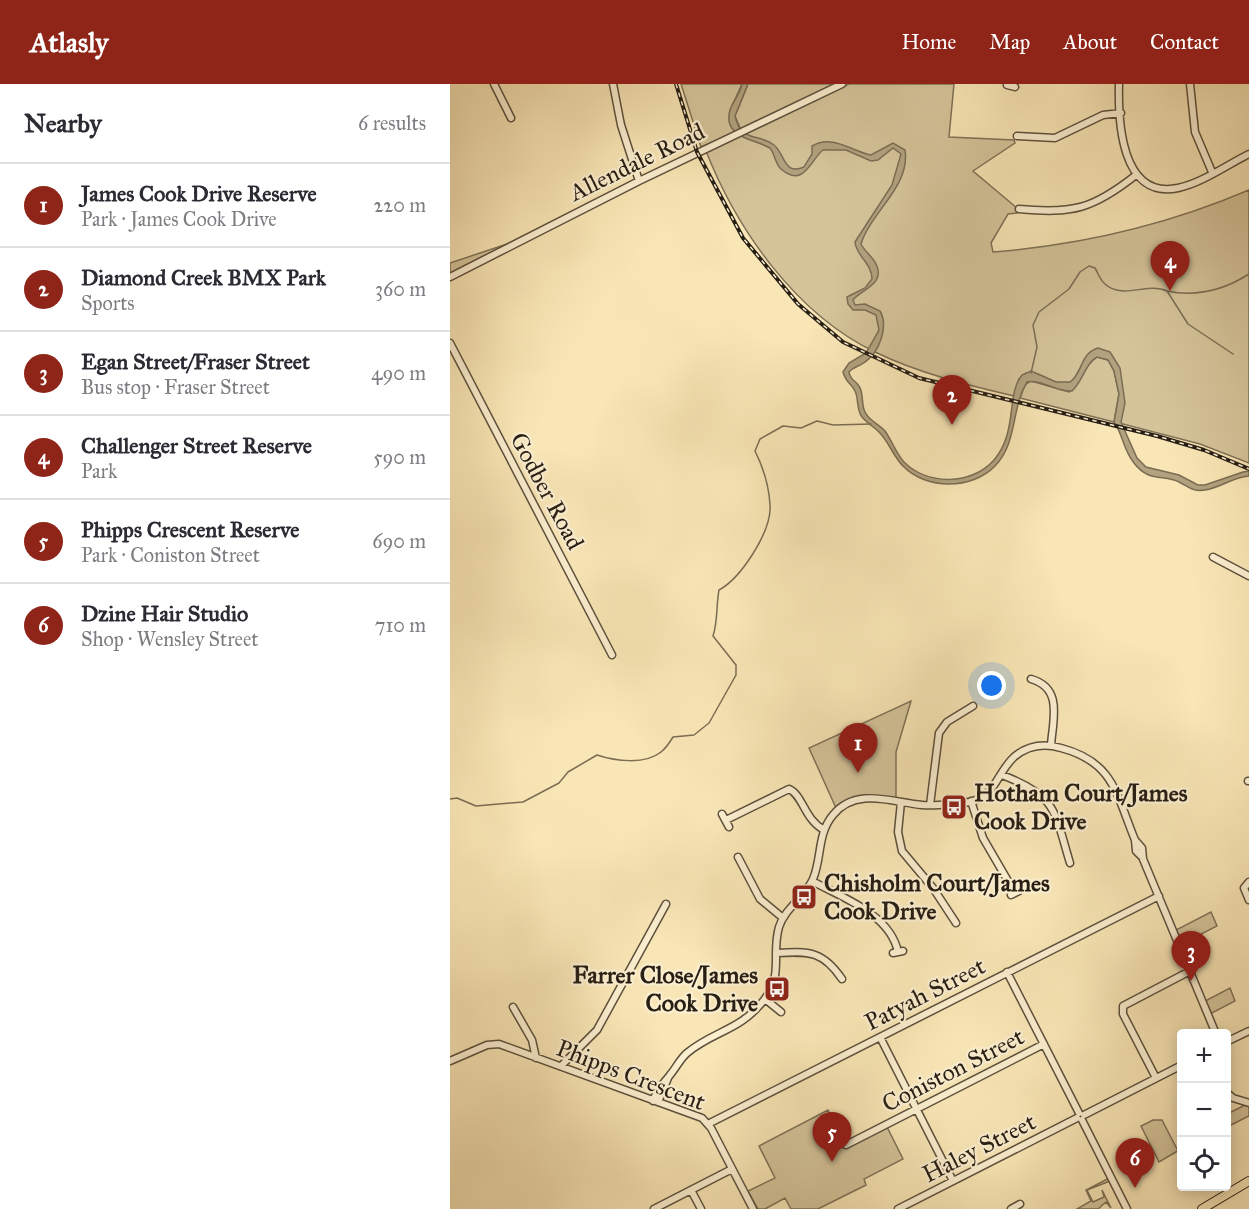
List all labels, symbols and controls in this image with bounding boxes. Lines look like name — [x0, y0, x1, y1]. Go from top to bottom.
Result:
text: Atlasly — [30, 25, 108, 60]
text: Home — [901, 29, 956, 55]
text: Map — [989, 29, 1030, 55]
text: About — [1063, 29, 1117, 55]
text: Contact — [1150, 29, 1219, 55]
text: Nearby — [24, 107, 102, 139]
text: 6 results — [358, 111, 426, 135]
street label: Allendale Road — [563, 116, 710, 208]
text: James Cook Drive Reserve — [81, 180, 317, 207]
text: 1 — [40, 193, 47, 217]
text: 220 m — [374, 193, 426, 217]
text: Park · James Cook Drive — [81, 207, 277, 231]
pin: 4 — [1150, 242, 1190, 291]
text: Diamond Creek BMX Park — [81, 264, 326, 291]
text: 2 — [39, 277, 48, 301]
text: 360 m — [375, 277, 426, 301]
text: Sports — [81, 291, 135, 315]
text: Egan Street/Fraser Street — [81, 348, 310, 375]
text: 3 — [40, 361, 48, 385]
text: 490 m — [371, 361, 426, 385]
text: Bus stop · Fraser Street — [81, 375, 270, 399]
pin: 2 — [932, 376, 972, 425]
street label: Godber Road — [504, 427, 590, 555]
text: Challenger Street Reserve — [81, 432, 312, 459]
text: 4 — [38, 445, 49, 469]
text: 590 m — [373, 445, 426, 469]
text: Park — [81, 459, 117, 483]
text: Phipps Crescent Reserve — [81, 516, 299, 543]
text: 5 — [39, 529, 48, 553]
text: 690 m — [372, 529, 426, 553]
text: Park · Coniston Street — [81, 543, 260, 567]
text: Dzine Hair Studio — [81, 600, 248, 627]
text: 6 — [38, 613, 49, 637]
text: 710 m — [375, 613, 426, 637]
text: Shop · Wensley Street — [81, 627, 258, 651]
your location — [977, 671, 1006, 700]
pin: 1 — [838, 724, 878, 773]
place label: Hotham Court/James Cook Drive — [974, 778, 1188, 836]
bus stop icon: Hotham Court/James Cook Drive — [939, 792, 969, 822]
place label: Chisholm Court/James Cook Drive — [824, 868, 1050, 926]
bus stop icon: Chisholm Court/James Cook Drive — [789, 882, 819, 912]
pin: 3 — [1172, 932, 1210, 981]
street label: Patyah Street — [860, 951, 991, 1037]
place label: Farrer Close/James Cook Drive — [572, 960, 758, 1018]
bus stop icon: Farrer Close/James Cook Drive — [762, 974, 792, 1004]
street label: Coniston Street — [877, 1021, 1030, 1119]
map controls — [1177, 1029, 1231, 1191]
button: + — [1177, 1029, 1231, 1083]
street label: Phipps Crescent — [552, 1033, 710, 1117]
button: − — [1177, 1083, 1231, 1137]
street label: Haley Street — [917, 1106, 1041, 1189]
pin: 5 — [812, 1112, 851, 1162]
button: locate — [1177, 1137, 1231, 1191]
pin: 6 — [1116, 1138, 1154, 1188]

